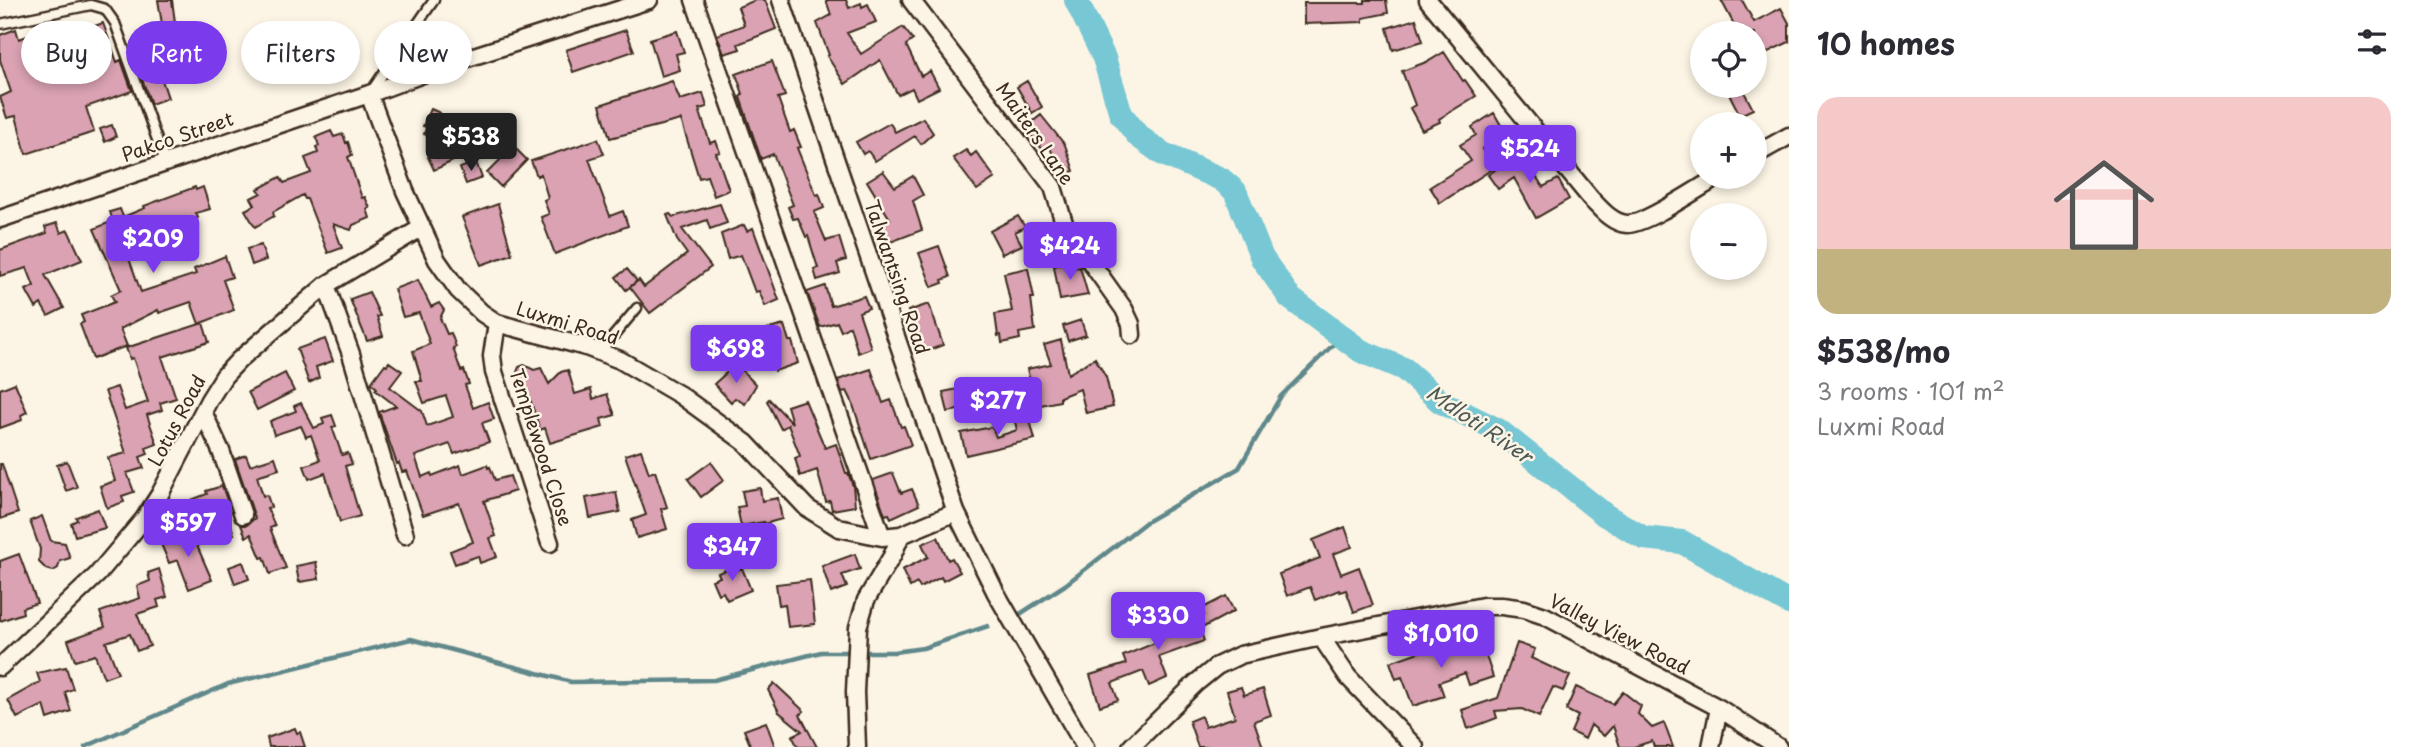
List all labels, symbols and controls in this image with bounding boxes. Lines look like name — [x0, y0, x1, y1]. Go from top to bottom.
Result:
text: 10 homes — [1817, 20, 1955, 65]
chip: Buy — [21, 21, 112, 84]
chip: Rent — [126, 21, 227, 84]
chip: Filters — [241, 21, 360, 84]
chip: New — [374, 21, 472, 84]
map controls — [1690, 21, 1767, 280]
button: locate — [1690, 21, 1767, 98]
icon: filters — [2353, 23, 2391, 61]
street label: Maiters Lane — [990, 76, 1082, 190]
street label: Pakco Street — [117, 104, 237, 168]
button: + — [1690, 112, 1767, 189]
pin: $538 — [430, 114, 512, 173]
text: $538 — [442, 118, 500, 153]
pin: $524 — [1489, 125, 1571, 185]
text: $524 — [1500, 130, 1560, 165]
icon: home — [2041, 142, 2167, 268]
street label: Talwantsing Road — [858, 196, 938, 358]
button: − — [1690, 203, 1767, 280]
pin: $209 — [112, 216, 194, 275]
text: $209 — [122, 220, 184, 255]
pin: $424 — [1029, 222, 1111, 282]
text: $424 — [1040, 227, 1100, 262]
street label: Luxmi Road — [513, 293, 623, 351]
pin: $698 — [695, 326, 777, 385]
text: $538/mo — [1817, 328, 1950, 373]
text: $698 — [707, 330, 765, 365]
street label: Templewood Close — [503, 365, 581, 529]
street label: Lotus Road — [140, 369, 212, 471]
text: 3 rooms · 101 m² — [1817, 373, 2005, 408]
water label: Mdloti River — [1421, 376, 1541, 472]
pin: $277 — [957, 378, 1039, 437]
text: $277 — [970, 382, 1026, 417]
text: Luxmi Road — [1817, 408, 1946, 443]
pin: $597 — [147, 500, 229, 559]
text: $597 — [160, 504, 216, 539]
pin: $347 — [691, 524, 773, 583]
text: $347 — [703, 528, 761, 563]
street label: Valley View Road — [1545, 586, 1695, 680]
pin: $330 — [1117, 592, 1199, 652]
text: $330 — [1127, 597, 1189, 632]
pin: $1,010 — [1384, 610, 1498, 670]
text: $1,010 — [1403, 615, 1479, 650]

